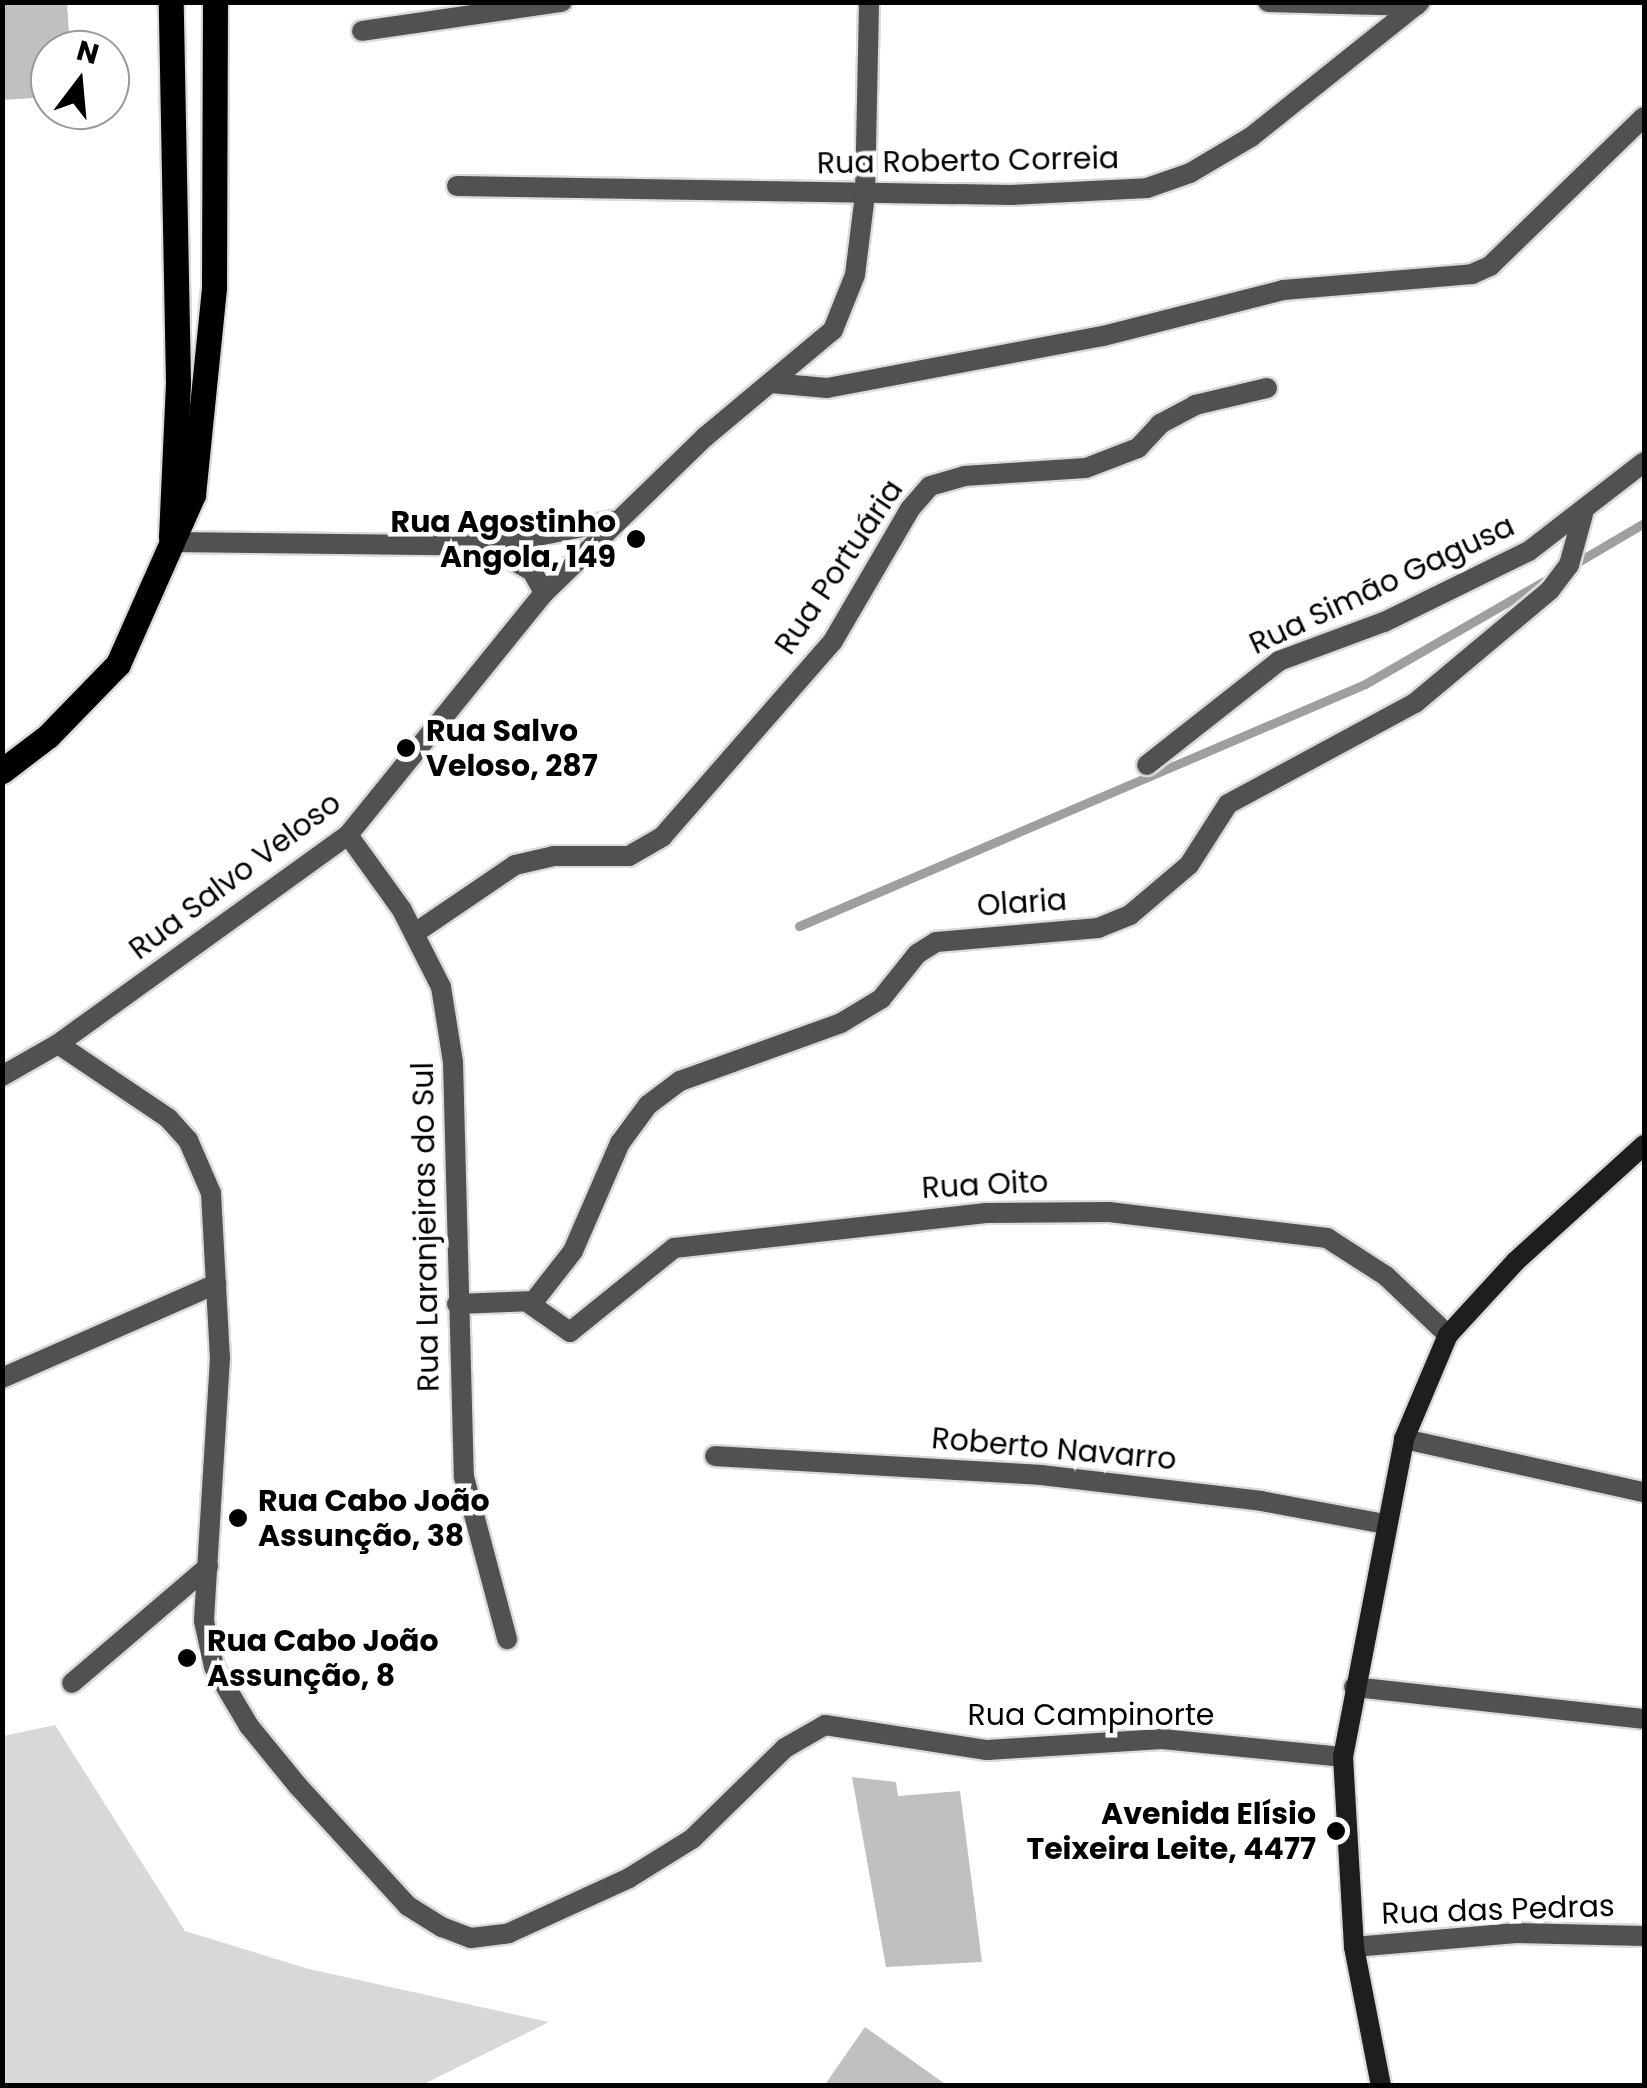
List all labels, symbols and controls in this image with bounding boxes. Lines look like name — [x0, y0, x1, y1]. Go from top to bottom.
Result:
north arrow — [30, 30, 130, 130]
text: N — [72, 31, 103, 74]
street label: Rua Roberto Correia — [817, 140, 1119, 182]
street label: Rua Portuária — [767, 473, 911, 661]
place label: Rua Agostinho Angola, 149 — [391, 504, 616, 574]
street label: Rua Simão Gagusa — [1244, 508, 1520, 662]
marker: Rua Agostinho Angola, 149 — [625, 528, 647, 550]
place label: Rua Salvo Veloso, 287 — [426, 713, 598, 784]
marker: Rua Salvo Veloso, 287 — [395, 737, 417, 759]
street label: Rua Salvo Veloso — [122, 785, 348, 967]
street label: Olaria — [976, 882, 1068, 924]
street label: Rua Laranjeiras do Sul — [405, 1062, 447, 1392]
street label: Rua Oito — [921, 1164, 1049, 1206]
street label: Roberto Navarro — [930, 1420, 1178, 1478]
place label: Rua Cabo João Assunção, 38 — [258, 1483, 490, 1554]
marker: Rua Cabo João Assunção, 38 — [227, 1507, 249, 1529]
place label: Rua Cabo João Assunção, 8 — [207, 1623, 439, 1694]
marker: Rua Cabo João Assunção, 8 — [176, 1647, 198, 1669]
street label: Rua Campinorte — [968, 1697, 1214, 1733]
place label: Avenida Elísio Teixeira Leite, 4477 — [1026, 1796, 1316, 1866]
marker: Avenida Elísio Teixeira Leite, 4477 — [1325, 1820, 1347, 1842]
street label: Rua das Pedras — [1381, 1888, 1615, 1932]

